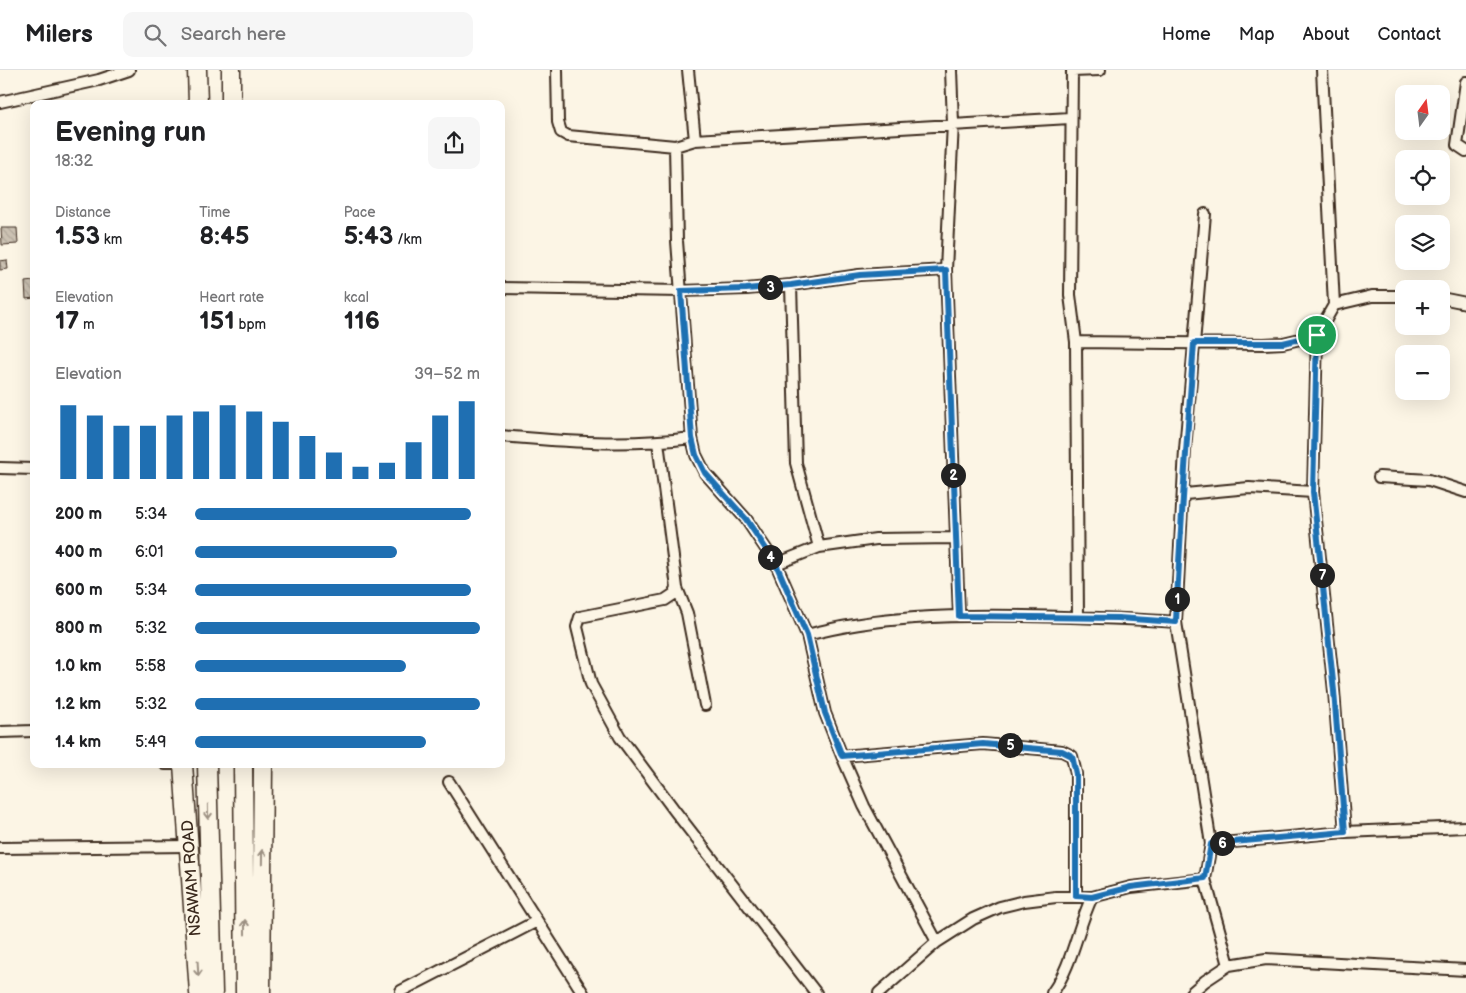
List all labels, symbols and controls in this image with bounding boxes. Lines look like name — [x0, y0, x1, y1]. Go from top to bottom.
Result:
search box — [123, 12, 473, 57]
text: Milers — [25, 20, 93, 49]
icon: search — [141, 21, 169, 49]
text: Search here — [181, 23, 286, 46]
text: Home — [1162, 24, 1211, 45]
text: Map — [1239, 24, 1275, 45]
text: About — [1303, 24, 1350, 45]
text: Contact — [1378, 24, 1441, 45]
north arrow — [1395, 85, 1450, 140]
map controls — [1395, 85, 1450, 400]
text: Evening run — [55, 116, 206, 149]
button: share — [428, 117, 480, 169]
button: locate — [1395, 150, 1450, 205]
text: 18:32 — [55, 152, 93, 171]
text: Distance — [55, 204, 111, 221]
text: Time — [199, 204, 230, 221]
text: Pace — [344, 204, 376, 221]
button: layers — [1395, 215, 1450, 270]
text: 1.53 — [55, 221, 100, 252]
text: 8:45 — [199, 221, 250, 252]
text: 5:43 — [344, 221, 393, 252]
text: km — [100, 231, 122, 248]
text: /km — [393, 231, 422, 248]
pin: 3 — [758, 274, 782, 300]
text: 3 — [766, 279, 775, 296]
button: + — [1395, 280, 1450, 335]
text: Elevation — [55, 289, 113, 306]
text: Heart rate — [199, 289, 264, 306]
text: kcal — [344, 289, 369, 306]
text: 17 — [55, 306, 79, 337]
text: 151 — [199, 306, 235, 337]
text: 116 — [344, 306, 380, 337]
pin — [1296, 314, 1338, 356]
text: m — [79, 316, 95, 333]
text: bpm — [235, 316, 266, 333]
icon: arrive — [1303, 321, 1331, 349]
button: − — [1395, 345, 1450, 400]
text: Elevation — [55, 365, 122, 384]
text: 39–52 m — [414, 365, 480, 384]
pin: 2 — [940, 462, 966, 488]
text: 2 — [949, 467, 958, 484]
text: 200 m — [55, 505, 102, 524]
text: 5:34 — [135, 505, 167, 524]
text: 400 m — [55, 543, 102, 562]
text: 6:01 — [135, 543, 164, 562]
pin: 4 — [758, 544, 782, 570]
text: 4 — [766, 549, 775, 566]
pin: 7 — [1310, 562, 1334, 588]
text: 7 — [1319, 567, 1326, 584]
text: 600 m — [55, 581, 103, 600]
text: 5:34 — [135, 581, 167, 600]
pin: 1 — [1164, 586, 1190, 612]
text: 1 — [1175, 591, 1180, 608]
text: 800 m — [55, 619, 103, 638]
text: 5:32 — [135, 619, 167, 638]
text: 1.0 km — [55, 657, 102, 676]
text: 5:58 — [135, 657, 166, 676]
text: 1.2 km — [55, 695, 101, 714]
text: 5:32 — [135, 695, 167, 714]
pin: 5 — [998, 732, 1022, 758]
text: 1.4 km — [55, 733, 101, 752]
text: 5:49 — [135, 733, 166, 752]
text: 5 — [1006, 737, 1015, 754]
one-way arrow — [203, 804, 212, 820]
street label: NSAWAM ROAD — [178, 819, 206, 937]
pin: 6 — [1210, 830, 1234, 856]
text: 6 — [1218, 835, 1227, 852]
one-way arrow — [257, 849, 267, 866]
one-way arrow — [240, 919, 250, 936]
one-way arrow — [194, 961, 203, 977]

